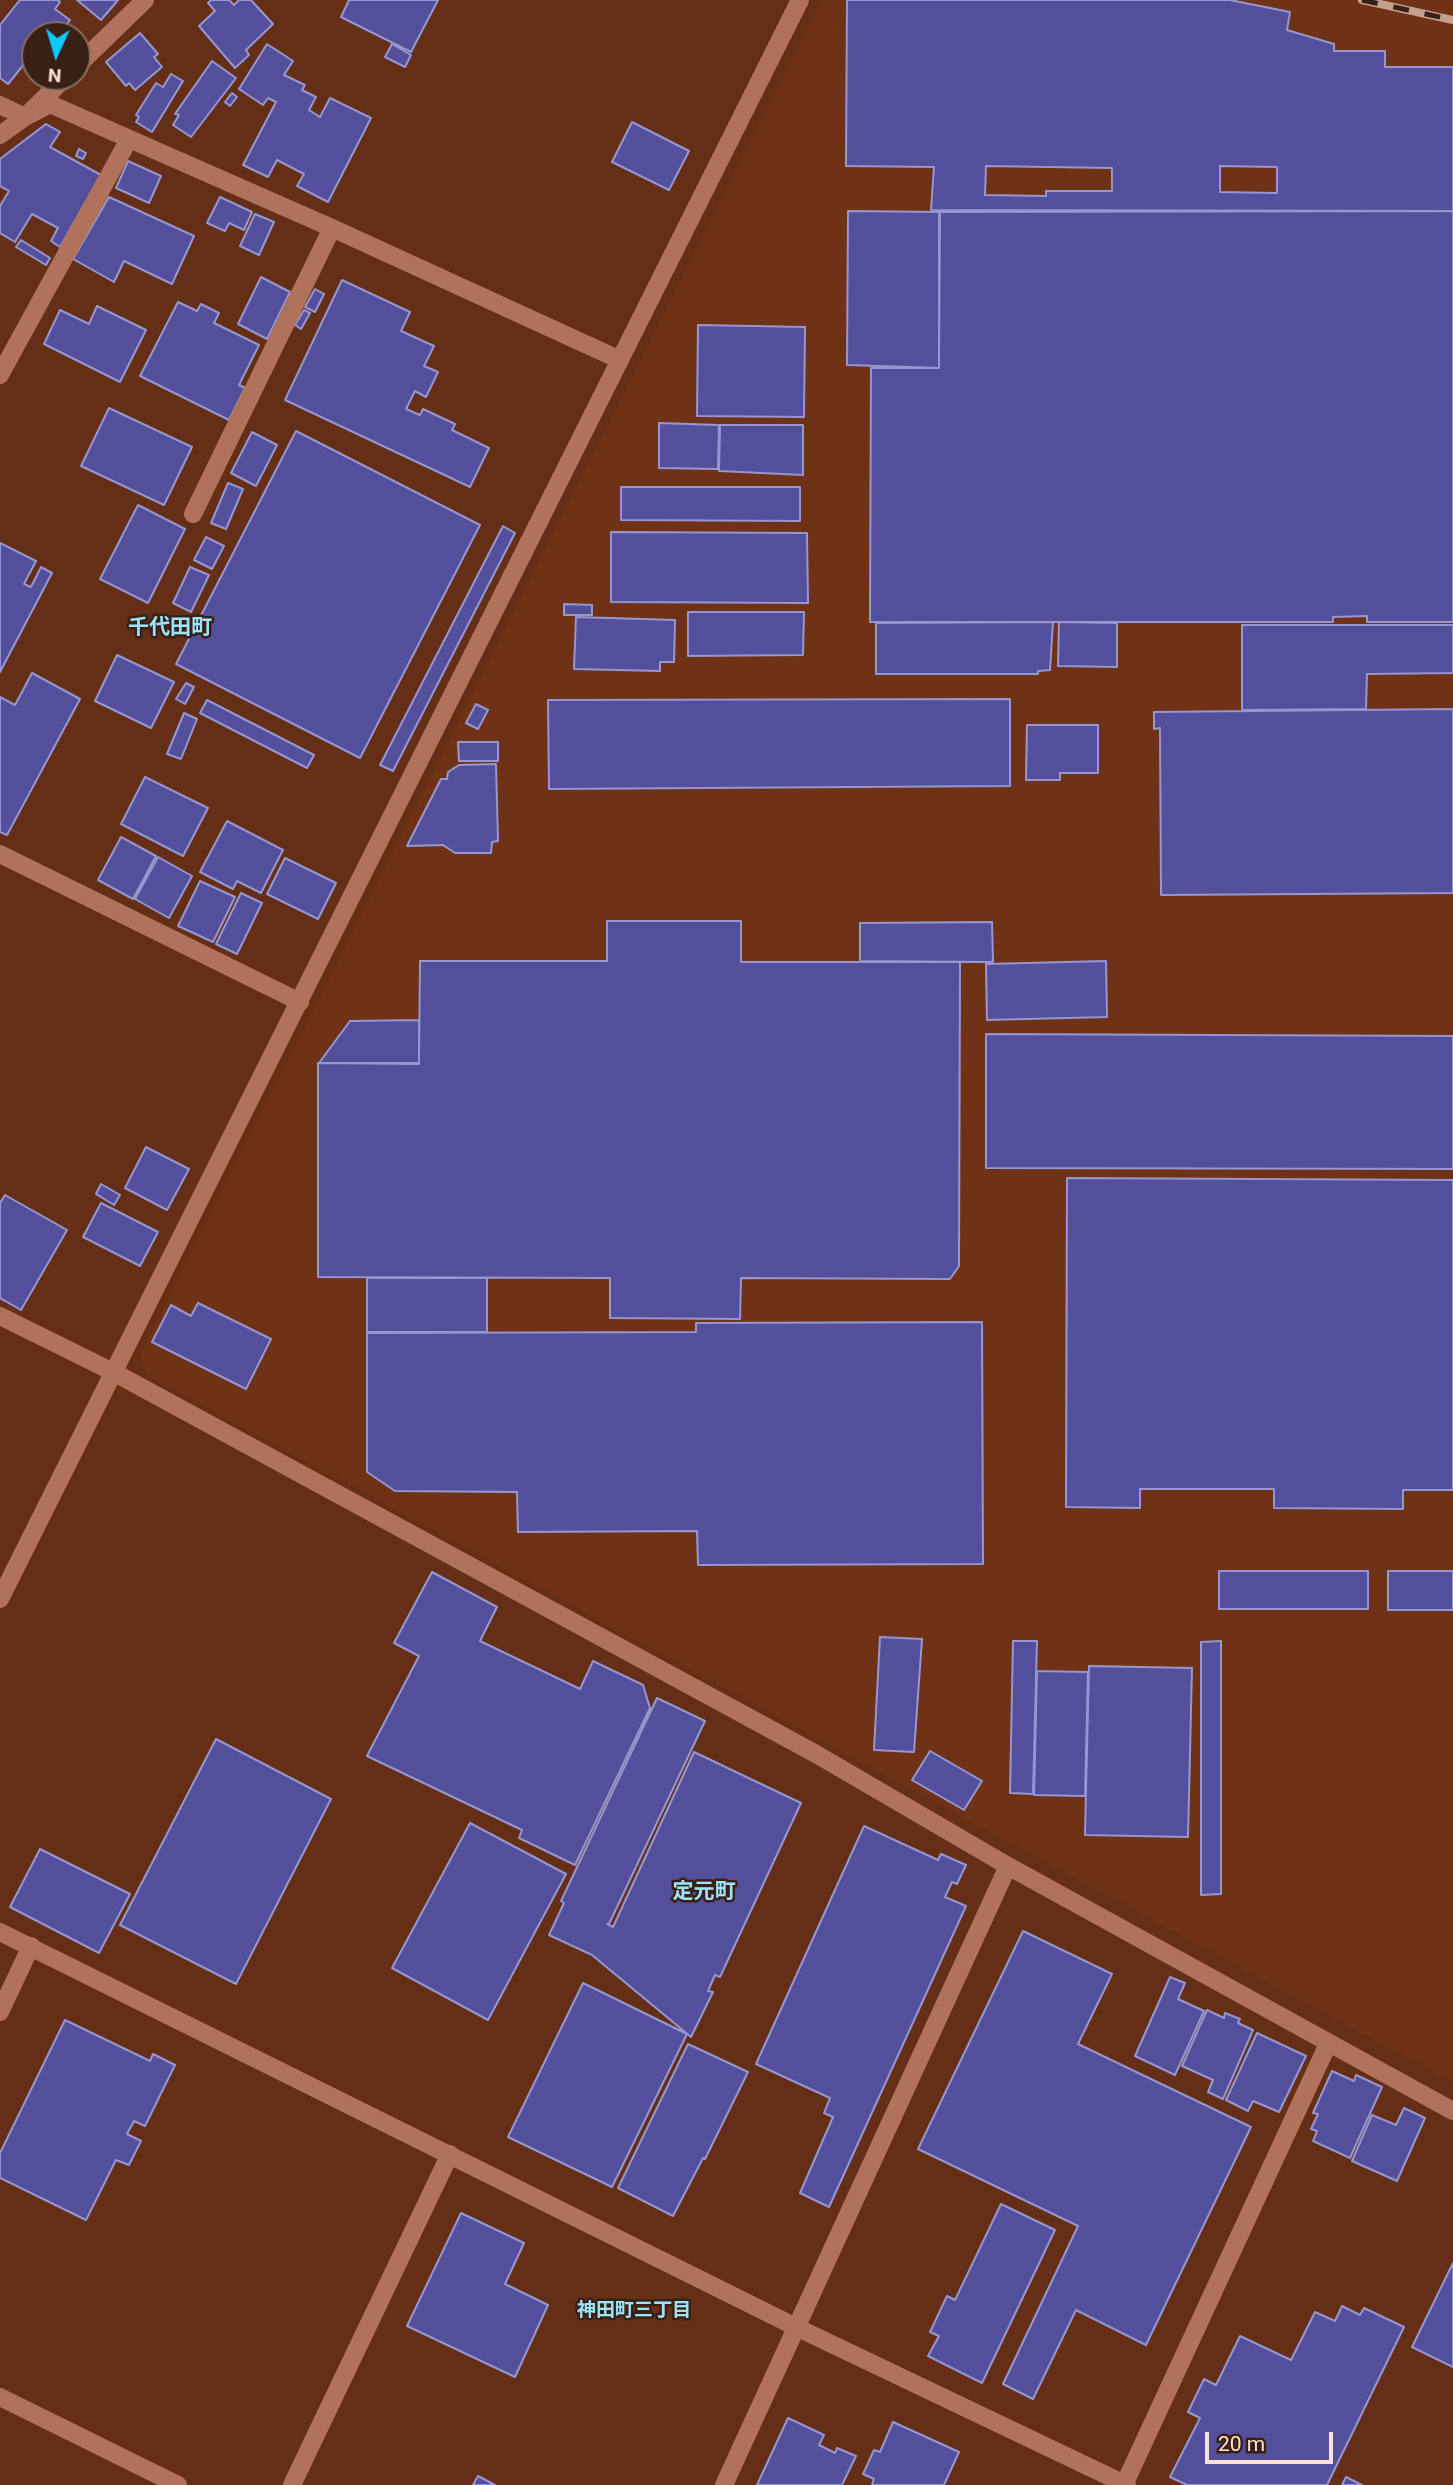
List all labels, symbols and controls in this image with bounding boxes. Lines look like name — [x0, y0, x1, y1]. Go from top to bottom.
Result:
north arrow — [21, 21, 91, 91]
text: N — [47, 64, 62, 87]
district label: 千代田町 — [128, 616, 212, 642]
district label: 定元町 — [673, 1880, 735, 1906]
district label: 神田町三丁目 — [577, 2300, 691, 2322]
scale bar — [1208, 2418, 1336, 2462]
text: 20 m — [1218, 2432, 1265, 2456]

